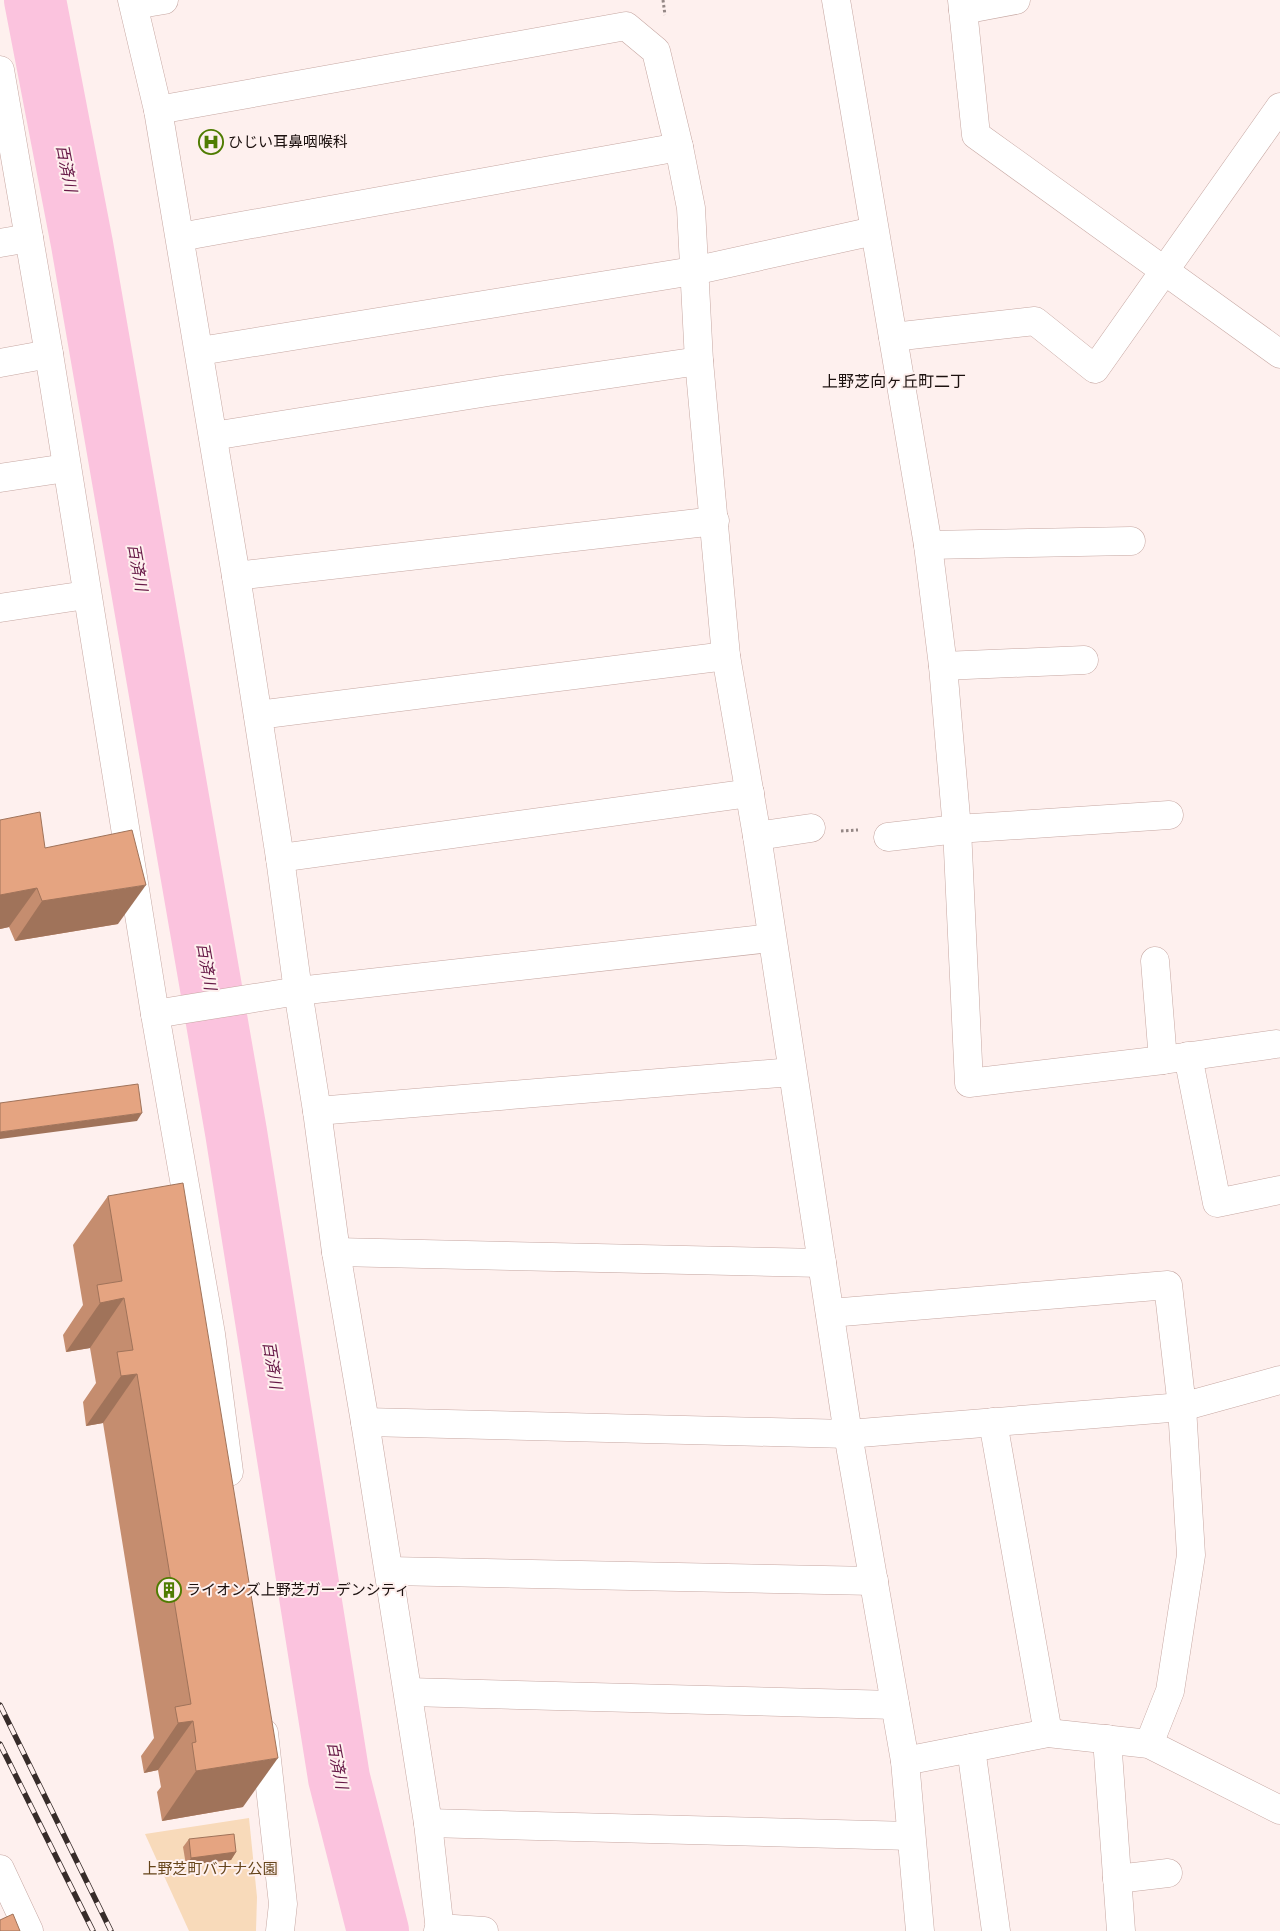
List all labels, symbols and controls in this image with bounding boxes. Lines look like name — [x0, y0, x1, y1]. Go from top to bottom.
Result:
hospital icon: ひじい耳鼻咽喉科 — [198, 129, 224, 155]
place label: ひじい耳鼻咽喉科 — [228, 131, 348, 151]
water label: 百済川 — [52, 142, 83, 196]
district label: 上野芝向ヶ丘町二丁 — [822, 370, 966, 392]
water label: 百済川 — [123, 541, 153, 595]
water label: 百済川 — [192, 940, 222, 994]
water label: 百済川 — [258, 1340, 288, 1392]
building icon: ライオンズ上野芝ガーデンシティ — [156, 1577, 182, 1603]
place label: ライオンズ上野芝ガーデンシティ — [186, 1579, 410, 1599]
water label: 百済川 — [323, 1739, 354, 1793]
park label: 上野芝町バナナ公園 — [142, 1858, 278, 1878]

